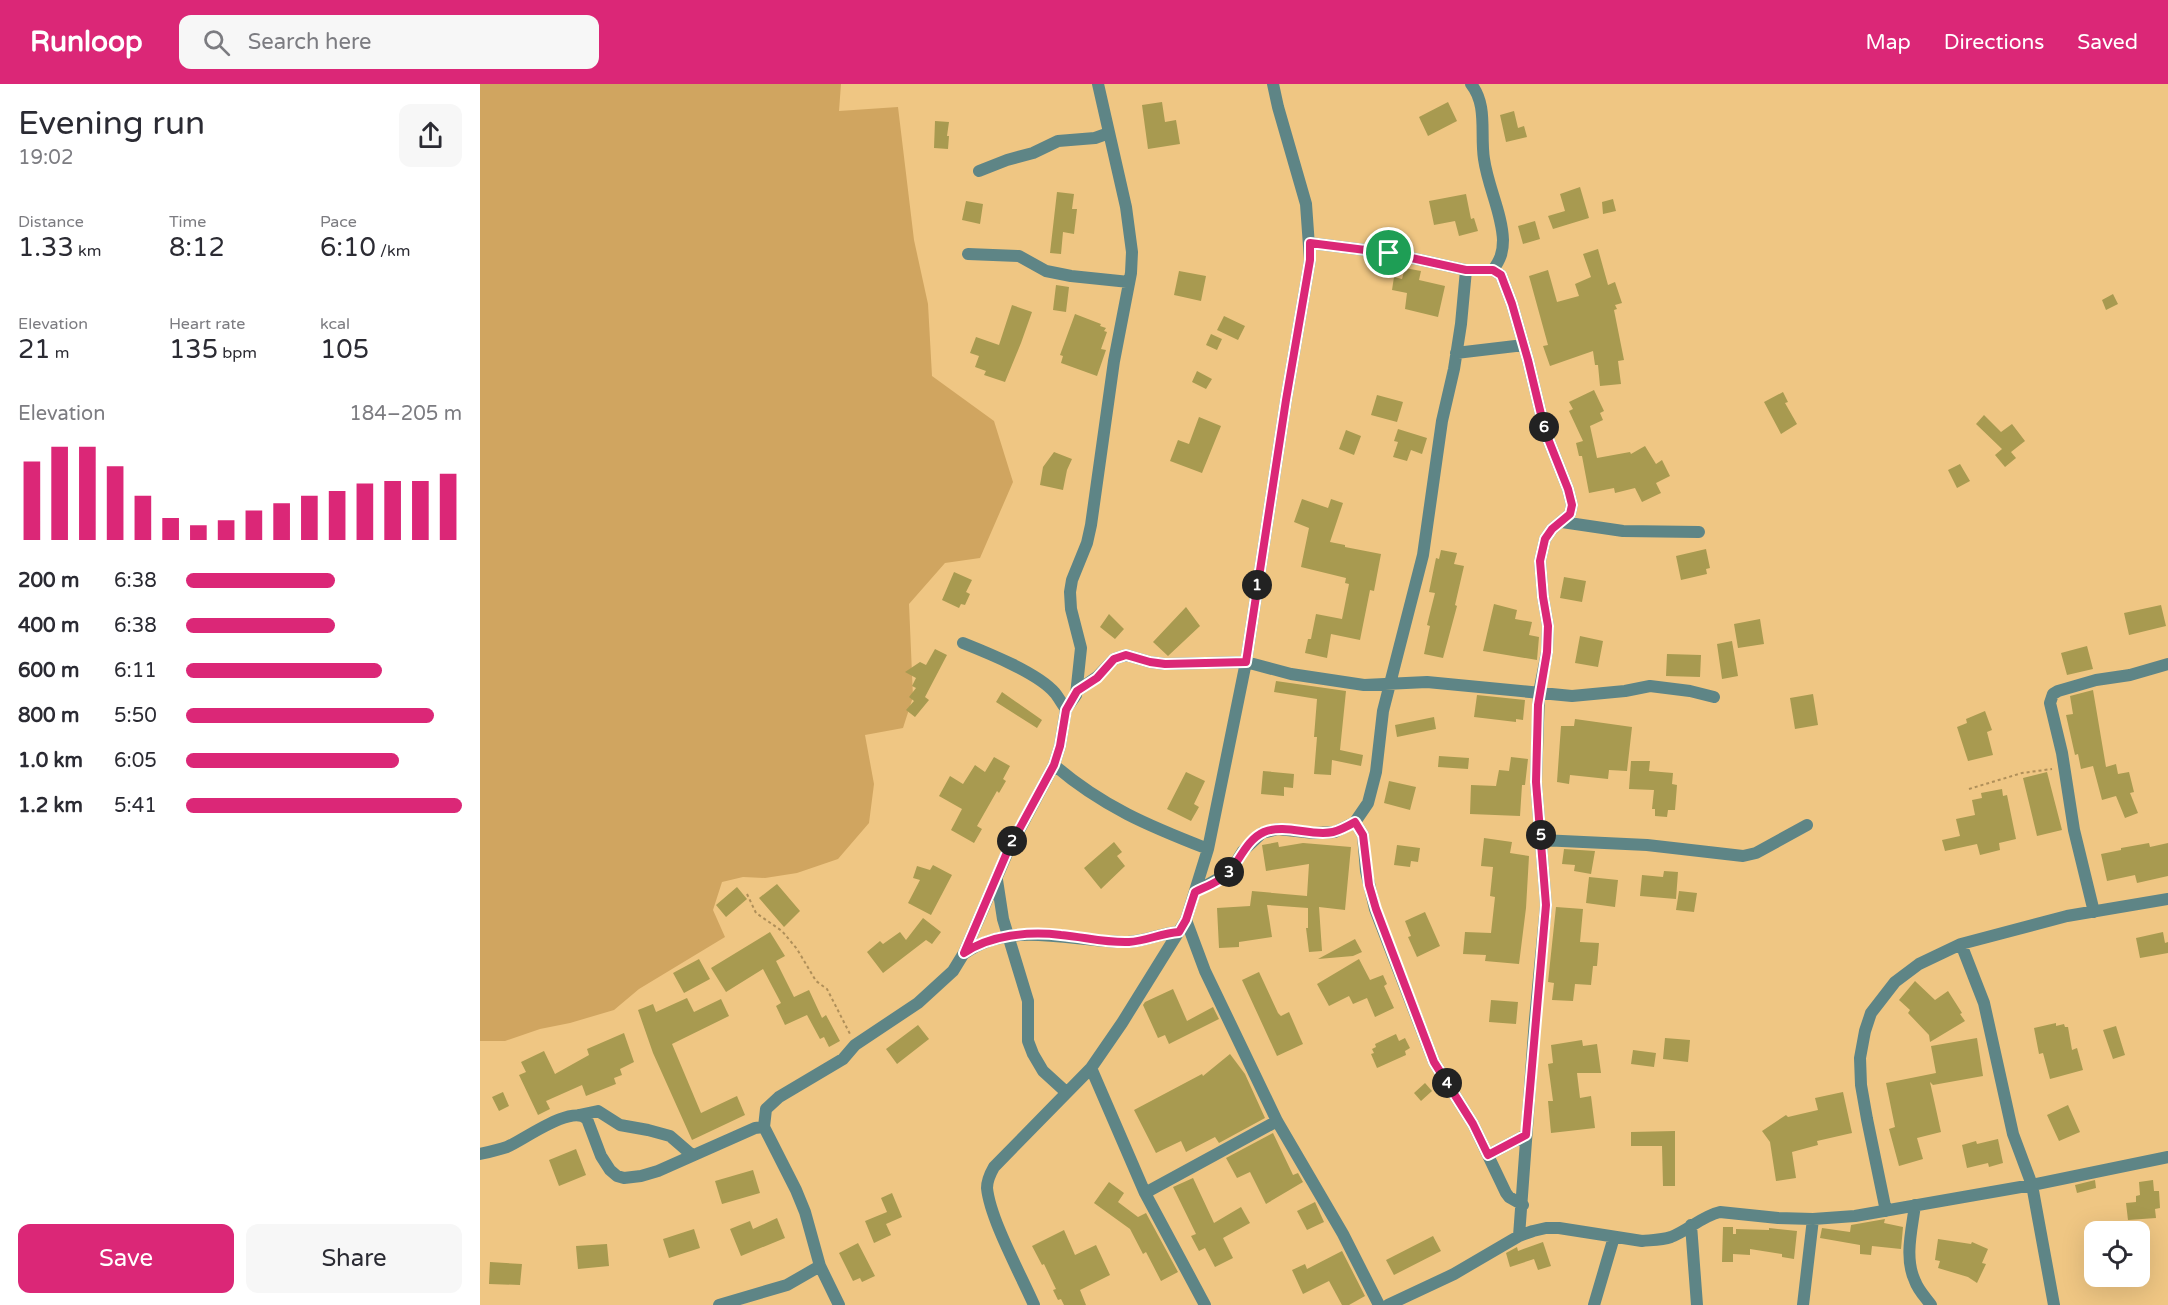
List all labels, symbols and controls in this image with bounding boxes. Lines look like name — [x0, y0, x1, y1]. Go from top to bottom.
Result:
search box — [179, 15, 599, 69]
text: Runloop — [30, 25, 143, 59]
icon: search — [200, 26, 233, 59]
text: Search here — [248, 29, 371, 55]
text: Map — [1865, 30, 1911, 55]
text: Directions — [1944, 30, 2044, 55]
text: Saved — [2077, 30, 2138, 55]
text: Evening run — [18, 104, 205, 143]
button: share — [399, 104, 462, 167]
text: 19:02 — [18, 146, 73, 170]
text: Distance — [18, 212, 84, 232]
text: Time — [169, 212, 206, 232]
text: Pace — [320, 212, 357, 232]
pin — [1363, 227, 1414, 278]
text: 1.33 — [18, 232, 74, 263]
text: 8:12 — [169, 232, 225, 263]
text: 6:10 — [320, 232, 376, 263]
icon: arrive — [1372, 236, 1405, 269]
text: km — [74, 241, 101, 261]
text: /km — [376, 241, 410, 261]
text: Elevation — [18, 314, 88, 334]
text: Heart rate — [169, 314, 245, 334]
text: kcal — [320, 314, 350, 334]
text: 21 — [18, 334, 51, 365]
text: 135 — [169, 334, 218, 365]
text: 105 — [320, 334, 369, 365]
text: m — [51, 343, 70, 363]
text: bpm — [218, 343, 257, 363]
text: Elevation — [18, 402, 105, 426]
text: 184–205 m — [349, 402, 462, 426]
pin: 6 — [1529, 412, 1559, 442]
text: 6 — [1539, 417, 1549, 437]
text: 200 m — [18, 569, 79, 593]
text: 6:38 — [114, 569, 157, 593]
pin: 1 — [1242, 570, 1272, 600]
text: 1 — [1252, 575, 1262, 595]
text: 400 m — [18, 614, 79, 638]
text: 6:38 — [114, 614, 157, 638]
text: 600 m — [18, 659, 79, 683]
text: 6:11 — [114, 659, 157, 683]
text: 800 m — [18, 704, 79, 728]
text: 5:50 — [114, 704, 157, 728]
text: 1.0 km — [18, 749, 83, 773]
text: 6:05 — [114, 749, 157, 773]
text: 1.2 km — [18, 794, 83, 818]
text: 5:41 — [114, 794, 157, 818]
pin: 5 — [1526, 820, 1556, 850]
text: 5 — [1536, 825, 1546, 845]
pin: 2 — [997, 826, 1027, 856]
text: 2 — [1007, 831, 1017, 851]
pin: 3 — [1214, 857, 1244, 887]
text: 3 — [1224, 862, 1234, 882]
pin: 4 — [1432, 1068, 1462, 1098]
text: 4 — [1442, 1073, 1452, 1093]
map controls — [2084, 1221, 2150, 1287]
button: locate — [2084, 1221, 2150, 1287]
button: Save — [18, 1224, 234, 1293]
button: Share — [246, 1224, 462, 1293]

